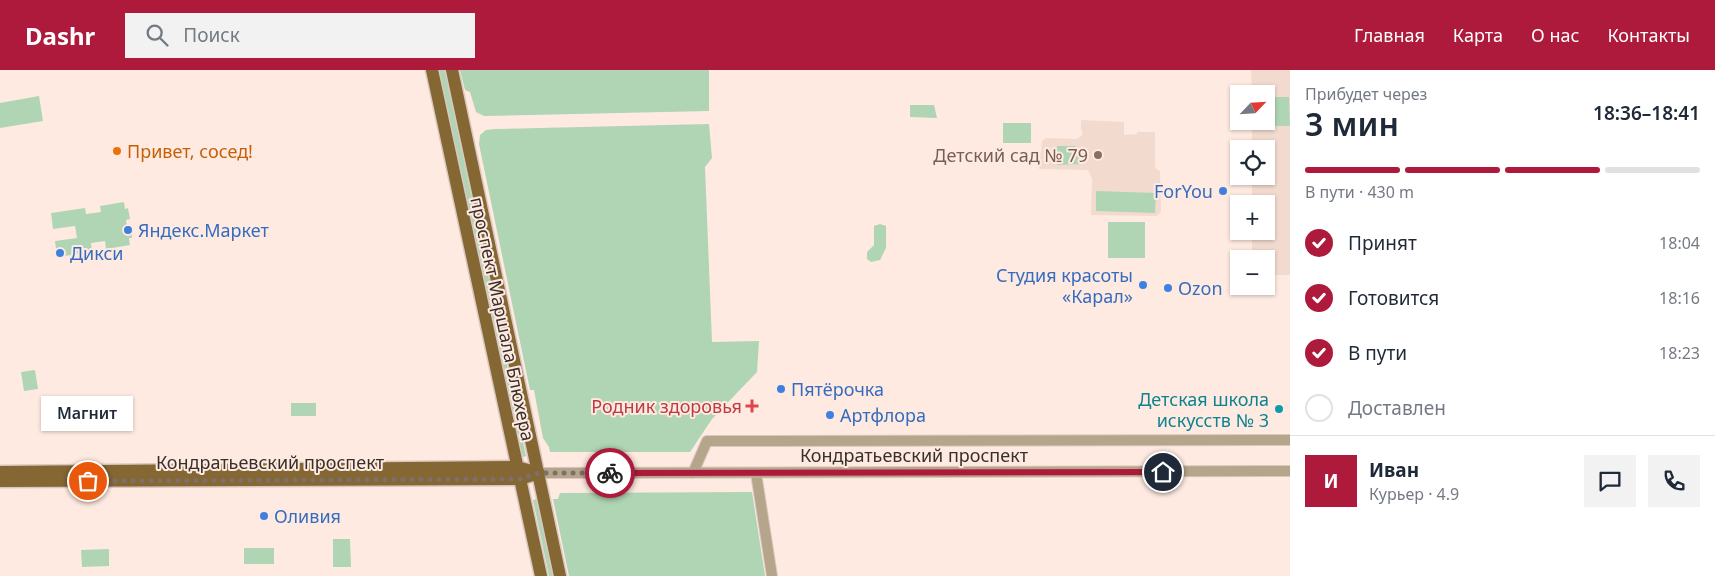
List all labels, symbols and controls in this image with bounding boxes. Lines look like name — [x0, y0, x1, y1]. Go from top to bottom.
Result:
search box — [125, 13, 475, 58]
text: Dashr — [25, 19, 95, 52]
icon: search — [143, 21, 171, 49]
text: Поиск — [183, 22, 240, 48]
text: Главная — [1354, 23, 1425, 47]
text: Карта — [1453, 23, 1503, 47]
text: О нас — [1531, 23, 1579, 47]
text: Контакты — [1607, 23, 1690, 47]
text: Прибудет через — [1305, 83, 1427, 105]
north arrow — [1230, 85, 1275, 130]
map controls — [1230, 85, 1275, 295]
text: 18:36–18:41 — [1593, 100, 1700, 126]
text: 3 мин — [1305, 102, 1399, 145]
place label: Привет, сосед! — [127, 139, 253, 163]
button: locate — [1230, 140, 1275, 185]
place label: Детский сад № 79 — [933, 143, 1088, 167]
marker: Привет, сосед! — [111, 145, 123, 157]
marker: Детский сад № 79 — [1092, 149, 1104, 161]
place label: ForYou — [1154, 179, 1213, 203]
text: В пути · 430 m — [1305, 181, 1414, 203]
marker: ForYou — [1217, 185, 1229, 197]
street label: проспект Маршала Блюхера — [465, 195, 541, 443]
button: + — [1230, 195, 1275, 240]
place label: Яндекс.Маркет — [138, 218, 269, 242]
marker: Яндекс.Маркет — [122, 224, 134, 236]
icon: check — [1305, 229, 1333, 257]
text: Принят — [1348, 230, 1417, 256]
text: 18:04 — [1659, 232, 1700, 254]
place label: Дикси — [70, 241, 124, 265]
marker: Дикси — [54, 247, 66, 259]
button: − — [1230, 250, 1275, 295]
place label: Студия красоты «Карал» — [996, 263, 1133, 308]
place label: Ozon — [1178, 276, 1223, 300]
marker: Студия красоты «Карал» — [1137, 279, 1149, 291]
marker: Ozon — [1162, 282, 1174, 294]
icon: check — [1305, 284, 1333, 312]
text: Готовится — [1348, 285, 1439, 311]
text: 18:16 — [1659, 287, 1700, 309]
icon: check — [1305, 339, 1333, 367]
text: В пути — [1348, 340, 1407, 366]
text: 18:23 — [1659, 342, 1700, 364]
place label: Пятёрочка — [791, 377, 884, 401]
marker: Пятёрочка — [775, 383, 787, 395]
place label: Детская школа искусств № 3 — [1138, 387, 1269, 432]
place label: Родник здоровья — [591, 394, 742, 418]
text: Доставлен — [1348, 395, 1446, 421]
callout: Магнит — [42, 396, 134, 431]
marker: Родник здоровья — [746, 400, 758, 412]
text: Магнит — [57, 402, 117, 424]
place label: Артфлора — [840, 403, 926, 427]
marker: Детская школа искусств № 3 — [1273, 403, 1285, 415]
marker: Артфлора — [824, 409, 836, 421]
street label: Кондратьевский проспект — [800, 443, 1029, 467]
courier — [585, 448, 635, 498]
street label: Кондратьевский проспект — [156, 450, 385, 474]
pin — [1142, 451, 1184, 493]
button: chat — [1584, 455, 1636, 507]
button: phone — [1648, 455, 1700, 507]
text: Иван — [1369, 457, 1419, 483]
icon: home — [1149, 458, 1177, 486]
icon: bike — [596, 459, 624, 487]
pin — [67, 460, 109, 502]
icon: bag — [74, 467, 102, 495]
text: И — [1323, 468, 1339, 494]
text: Курьер · 4.9 — [1369, 483, 1459, 505]
place label: Оливия — [274, 504, 341, 528]
marker: Оливия — [258, 510, 270, 522]

